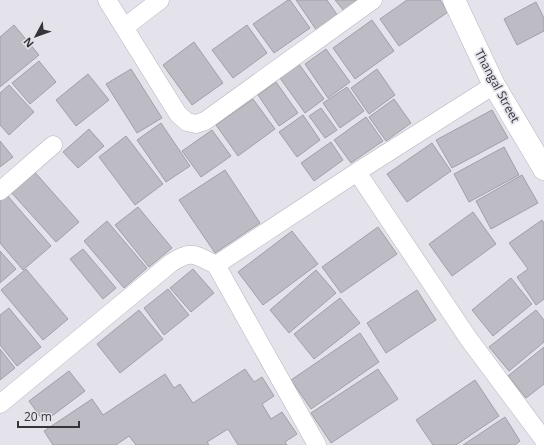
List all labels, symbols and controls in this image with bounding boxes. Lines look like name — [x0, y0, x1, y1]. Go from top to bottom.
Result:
north arrow — [16, 16, 56, 56]
text: N — [19, 35, 37, 51]
street label: Thangal Street — [471, 46, 524, 125]
scale bar — [18, 403, 79, 429]
text: 20 m — [24, 408, 52, 425]

